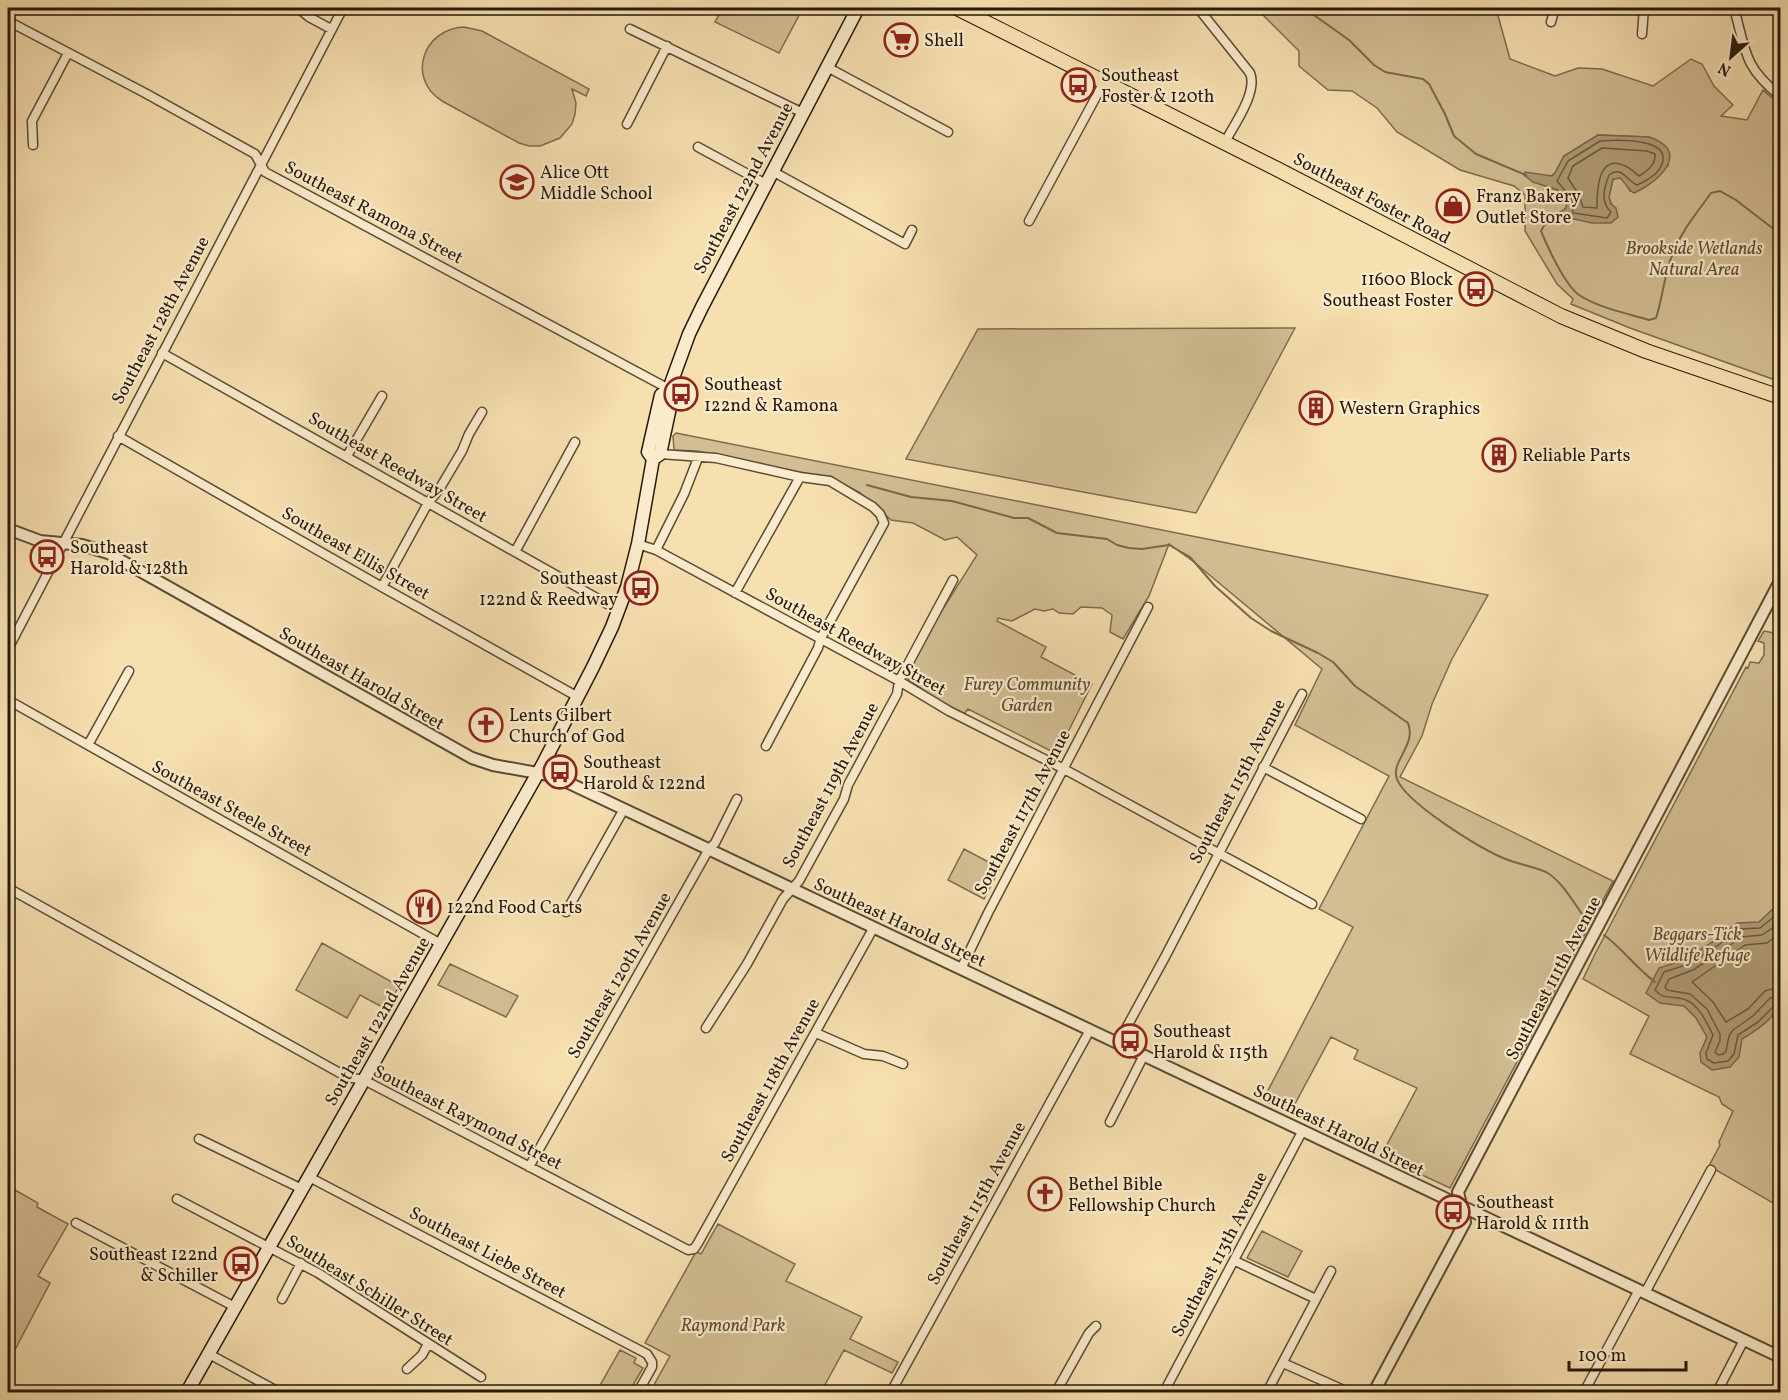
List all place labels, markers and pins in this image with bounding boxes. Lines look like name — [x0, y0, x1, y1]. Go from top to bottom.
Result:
supermarket icon: Shell — [883, 22, 919, 58]
place label: Shell — [924, 29, 964, 54]
place label: Southeast Foster & 120th — [1101, 64, 1215, 110]
bus stop icon: Southeast Foster & 120th — [1060, 67, 1096, 103]
place label: Alice Ott Middle School — [540, 161, 653, 207]
school or university icon: Alice Ott Middle School — [499, 164, 535, 200]
place label: Franz Bakery Outlet Store — [1476, 185, 1581, 231]
shop icon: Franz Bakery Outlet Store — [1435, 188, 1471, 224]
place label: 11600 Block Southeast Foster — [1322, 268, 1453, 314]
bus stop icon: 11600 Block Southeast Foster — [1458, 271, 1494, 307]
place label: Southeast 122nd & Ramona — [704, 373, 838, 419]
bus stop icon: Southeast 122nd & Ramona — [663, 376, 699, 412]
building icon: Western Graphics — [1298, 390, 1334, 426]
place label: Western Graphics — [1339, 397, 1480, 422]
building icon: Reliable Parts — [1481, 437, 1517, 473]
place label: Reliable Parts — [1522, 444, 1630, 469]
place label: Southeast Harold & 128th — [70, 536, 189, 582]
bus stop icon: Southeast Harold & 128th — [29, 539, 65, 575]
place label: Southeast 122nd & Reedway — [479, 567, 618, 613]
bus stop icon: Southeast 122nd & Reedway — [623, 570, 659, 606]
place label: Lents Gilbert Church of God — [509, 704, 625, 750]
church icon: Lents Gilbert Church of God — [468, 707, 504, 743]
place label: Southeast Harold & 122nd — [583, 751, 706, 797]
bus stop icon: Southeast Harold & 122nd — [542, 754, 578, 790]
restaurant icon: 122nd Food Carts — [406, 889, 442, 925]
place label: 122nd Food Carts — [447, 896, 582, 921]
place label: Southeast Harold & 115th — [1153, 1020, 1268, 1066]
bus stop icon: Southeast Harold & 115th — [1112, 1023, 1148, 1059]
place label: Bethel Bible Fellowship Church — [1068, 1173, 1216, 1219]
church icon: Bethel Bible Fellowship Church — [1027, 1176, 1063, 1212]
place label: Southeast Harold & 111th — [1476, 1191, 1590, 1237]
bus stop icon: Southeast Harold & 111th — [1435, 1194, 1471, 1230]
place label: Southeast 122nd & Schiller — [89, 1243, 218, 1289]
bus stop icon: Southeast 122nd & Schiller — [223, 1246, 259, 1282]

